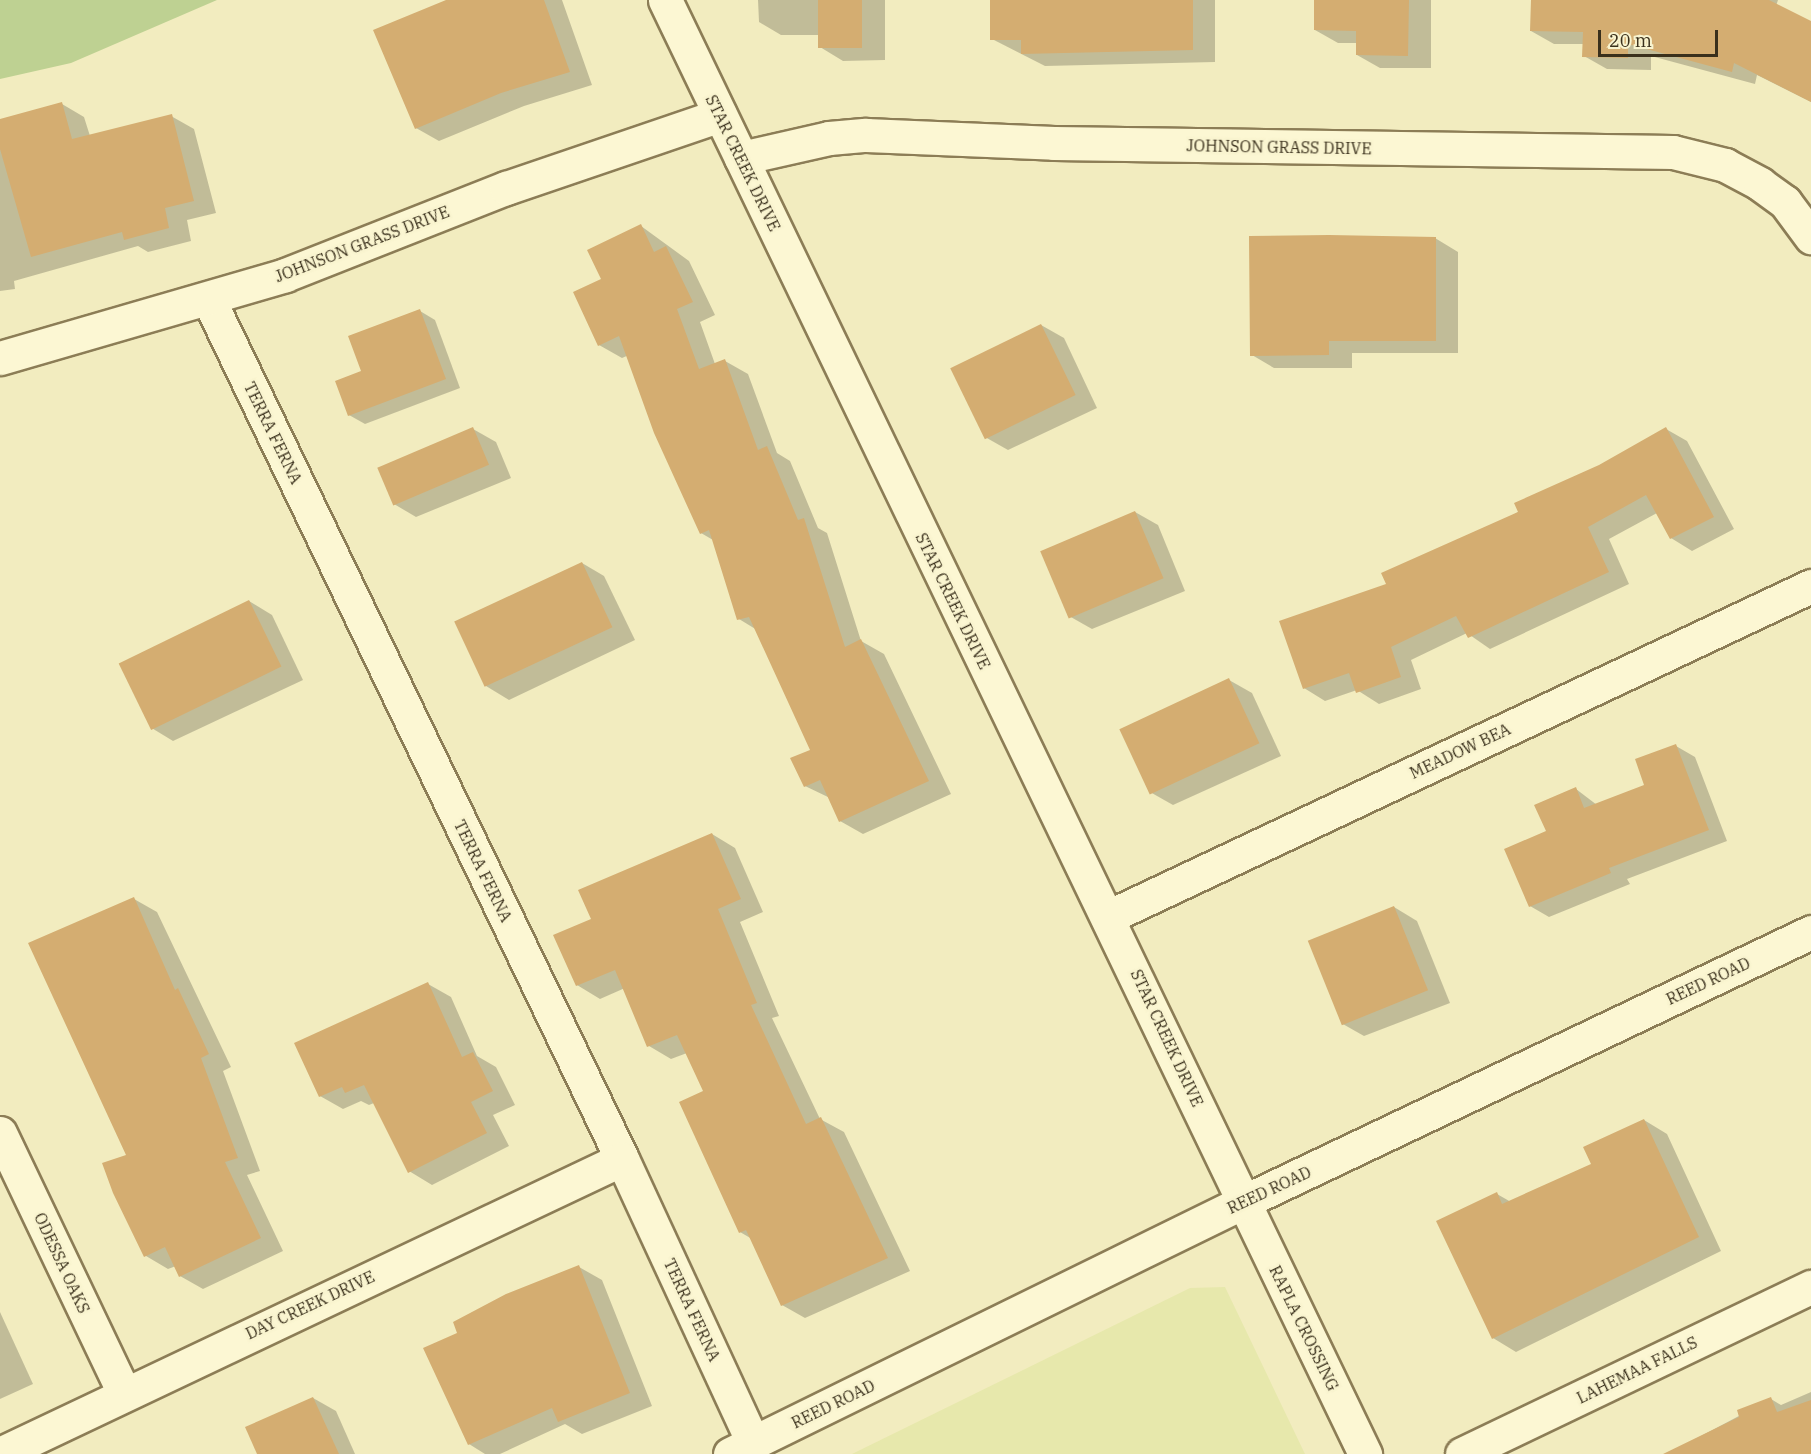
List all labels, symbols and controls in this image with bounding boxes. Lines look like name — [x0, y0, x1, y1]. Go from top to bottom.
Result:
scale bar — [1601, 18, 1721, 56]
text: 20 m — [1609, 29, 1652, 52]
street label: STAR CREEK DRIVE — [702, 92, 784, 234]
street label: JOHNSON GRASS DRIVE — [1186, 136, 1372, 158]
street label: JOHNSON GRASS DRIVE — [272, 202, 452, 286]
street label: TERRA FERNA — [240, 379, 306, 487]
street label: STAR CREEK DRIVE — [912, 530, 994, 672]
street label: MEADOW BEA — [1407, 719, 1513, 783]
street label: TERRA FERNA — [450, 817, 516, 925]
street label: REED ROAD — [1663, 953, 1753, 1009]
street label: STAR CREEK DRIVE — [1127, 966, 1207, 1110]
street label: REED ROAD — [1224, 1162, 1314, 1218]
street label: ODESSA OAKS — [30, 1210, 94, 1316]
street label: TERRA FERNA — [660, 1255, 724, 1365]
street label: RAPLA CROSSING — [1265, 1262, 1343, 1394]
street label: DAY CREEK DRIVE — [243, 1267, 377, 1343]
street label: LAHEMAA FALLS — [1574, 1332, 1700, 1408]
street label: REED ROAD — [788, 1376, 878, 1432]

